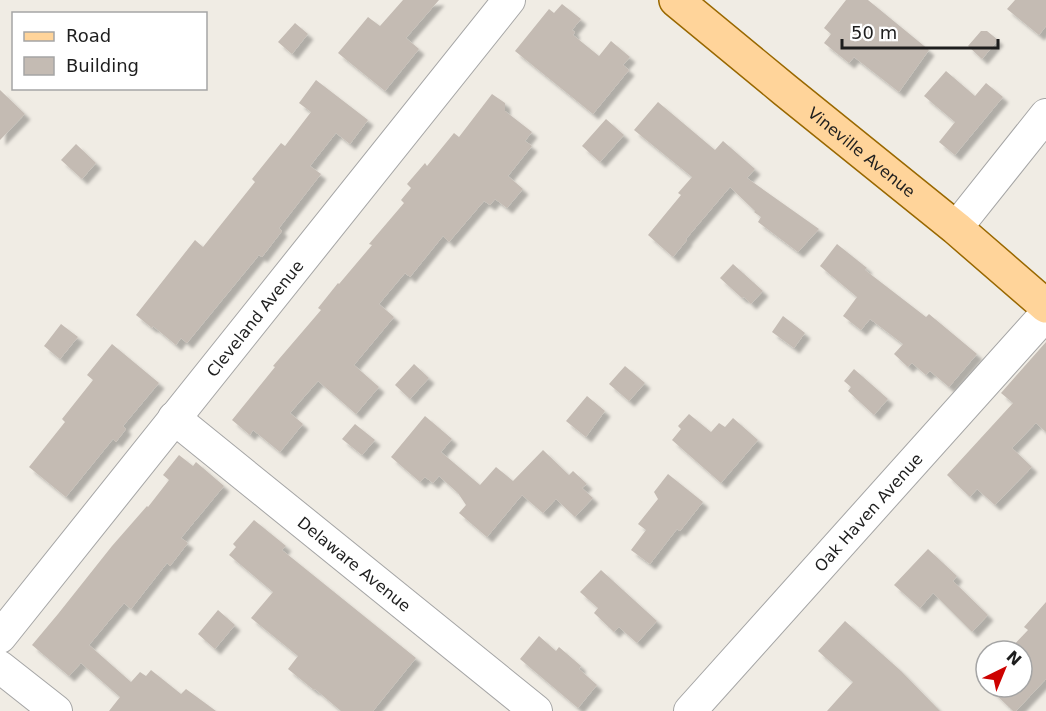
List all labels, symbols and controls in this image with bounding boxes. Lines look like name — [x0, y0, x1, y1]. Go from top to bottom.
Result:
legend — [12, 12, 207, 90]
scale bar — [842, 12, 998, 50]
text: 50 m — [851, 22, 897, 43]
text: Road — [66, 25, 111, 46]
text: Building — [66, 55, 139, 76]
street label: Vineville Avenue — [804, 103, 919, 201]
street label: Cleveland Avenue — [202, 256, 307, 380]
street label: Oak Haven Avenue — [810, 449, 926, 575]
street label: Delaware Avenue — [294, 513, 415, 615]
north arrow — [974, 639, 1034, 699]
text: N — [1003, 647, 1025, 670]

